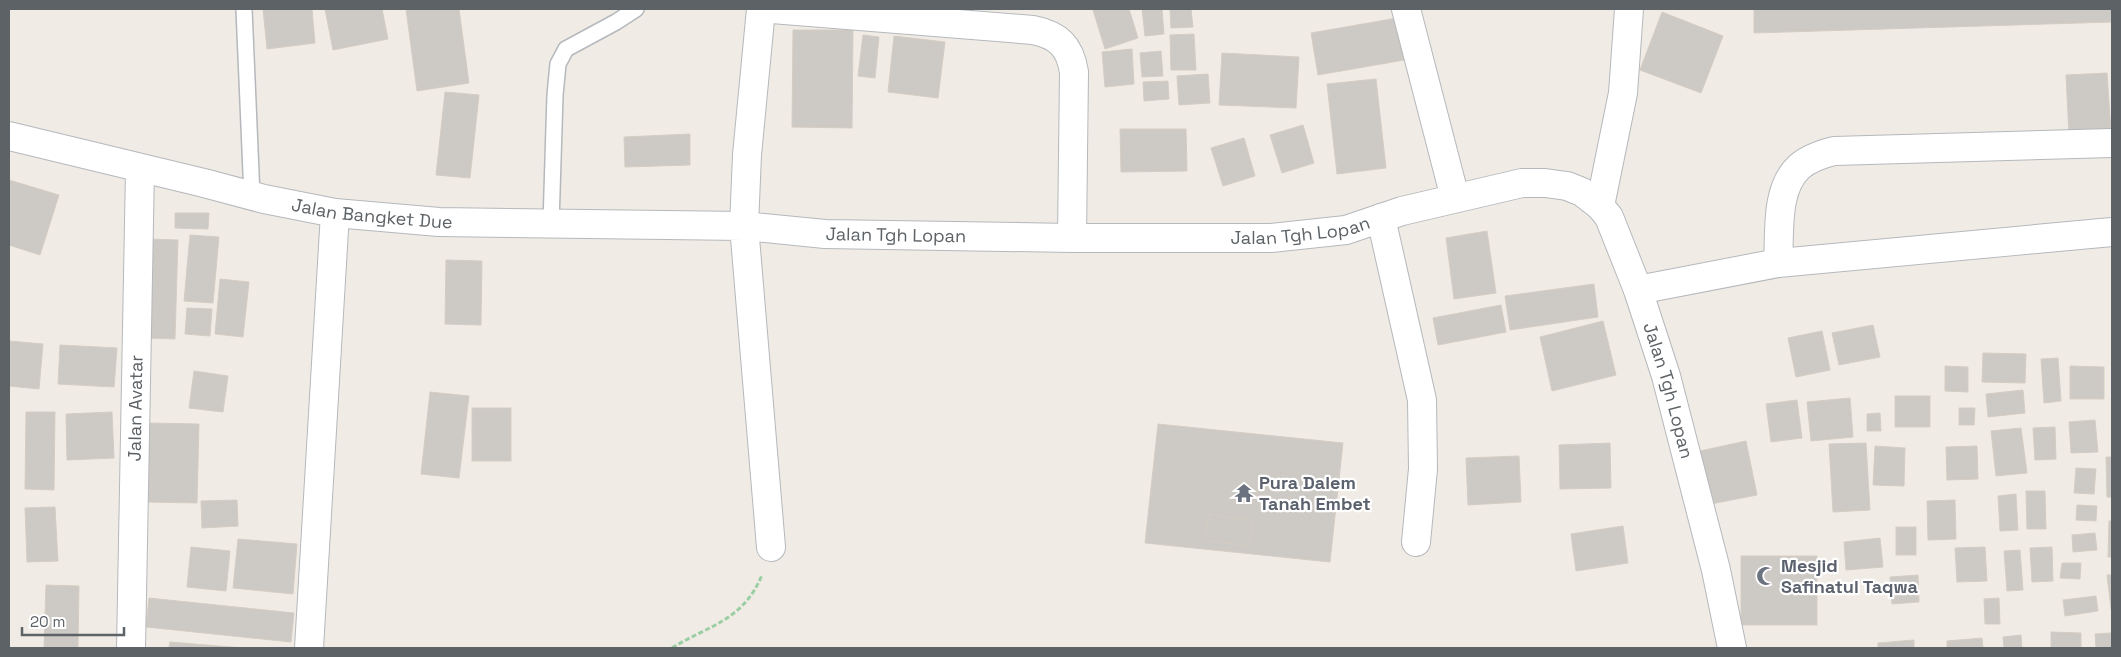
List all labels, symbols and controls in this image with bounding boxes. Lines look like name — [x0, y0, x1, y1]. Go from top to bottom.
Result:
street label: Jalan Bangket Due — [290, 193, 453, 233]
street label: Jalan Tgh Lopan — [1231, 211, 1373, 249]
street label: Jalan Tgh Lopan — [825, 222, 966, 247]
street label: Jalan Tgh Lopan — [1638, 319, 1699, 461]
street label: Jalan Avatar — [123, 354, 148, 461]
place label: Pura Dalem Tanah Embet — [1259, 471, 1371, 515]
temple icon: Pura Dalem Tanah Embet — [1233, 482, 1255, 504]
place label: Mesjid Safinatul Taqwa — [1781, 554, 1919, 598]
mosque icon: Mesjid Safinatul Taqwa — [1755, 565, 1777, 587]
scale bar — [22, 604, 125, 636]
text: 20 m — [30, 612, 65, 631]

